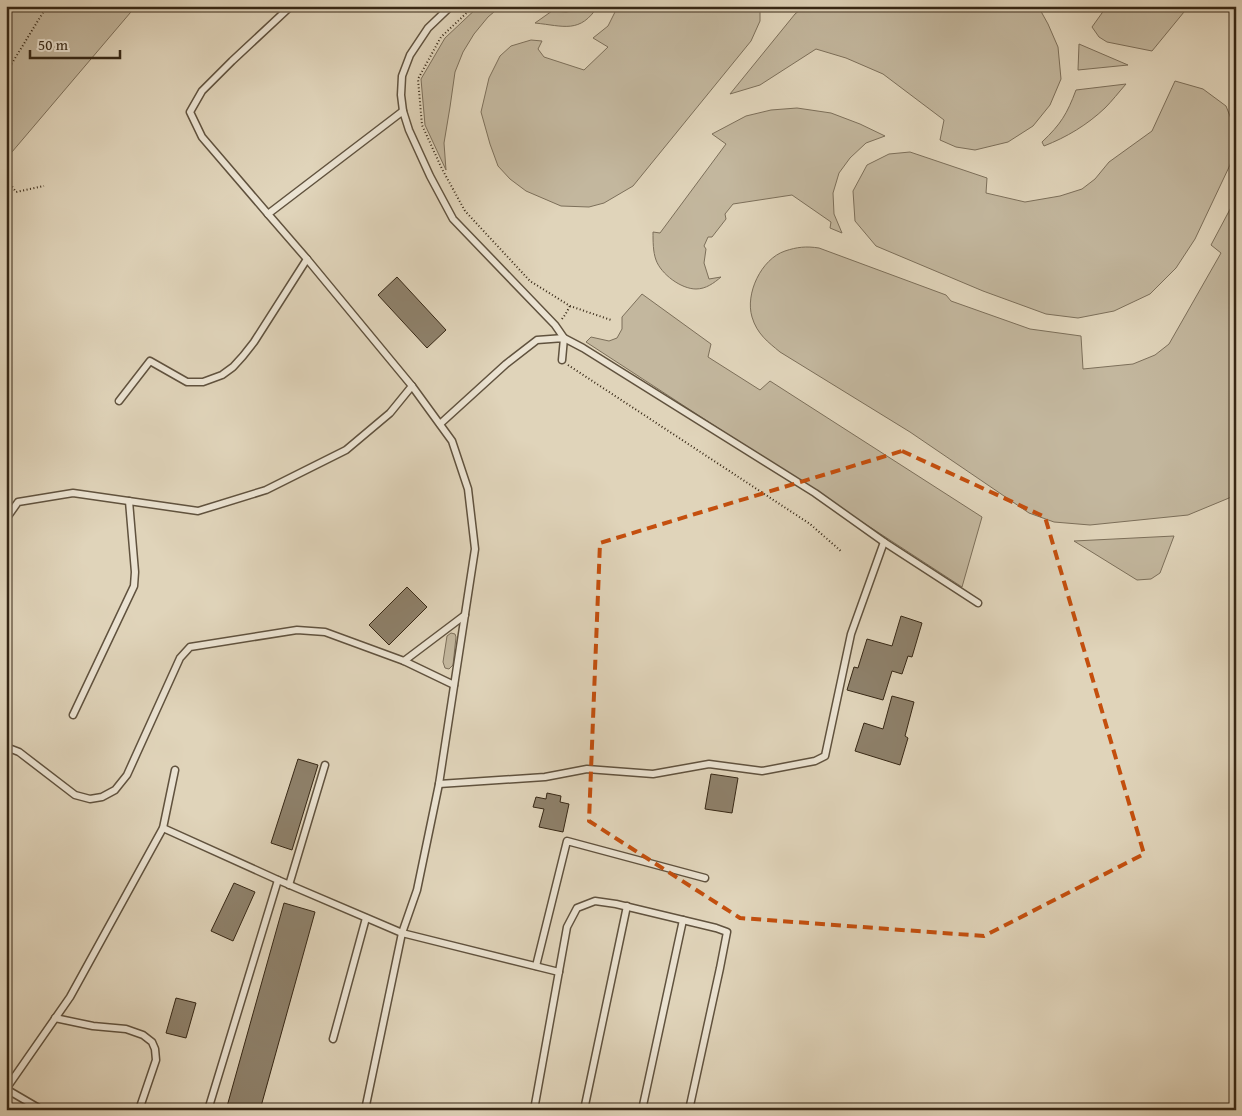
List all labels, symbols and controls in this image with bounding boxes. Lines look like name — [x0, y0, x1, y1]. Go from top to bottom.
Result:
scale bar — [30, 28, 120, 60]
text: 50 m — [38, 34, 69, 55]

